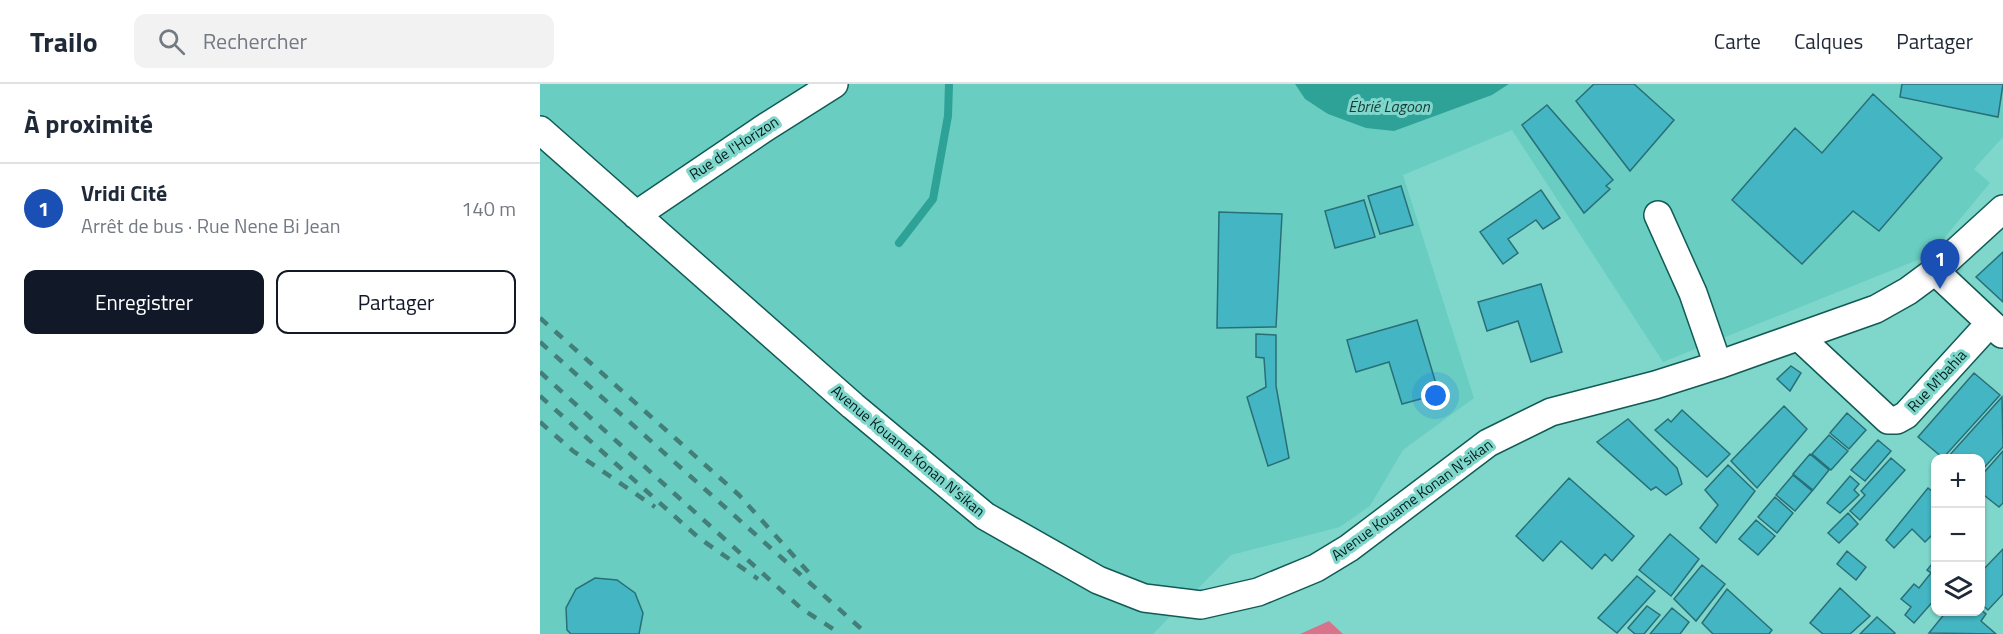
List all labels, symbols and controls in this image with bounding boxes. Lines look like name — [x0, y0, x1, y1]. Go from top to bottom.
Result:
search box — [134, 14, 554, 68]
text: Trailo — [30, 20, 98, 63]
text: Rechercher — [203, 24, 307, 58]
icon: search — [155, 25, 188, 58]
text: Carte — [1714, 25, 1761, 57]
text: Calques — [1794, 25, 1863, 57]
text: Partager — [1896, 25, 1973, 57]
water label: Ébrié Lagoon — [1348, 94, 1431, 118]
text: À proximité — [24, 104, 153, 143]
street label: Rue de l'Horizon — [684, 110, 783, 185]
text: Vridi Cité — [81, 176, 167, 210]
text: 1 — [38, 193, 49, 224]
text: 140 m — [461, 193, 516, 224]
text: Arrêt de bus · Rue Nene Bi Jean — [81, 210, 340, 241]
pin: 1 — [1920, 240, 1960, 289]
button: Enregistrer — [24, 270, 264, 334]
button: Partager — [276, 270, 516, 334]
street label: Rue M'bahia — [1902, 344, 1972, 417]
street label: Avenue Kouame Konan N'sikan — [826, 379, 990, 522]
your location — [1421, 381, 1450, 410]
street label: Avenue Kouame Konan N'sikan — [1326, 433, 1497, 566]
map controls — [1931, 454, 1985, 616]
button: + — [1931, 454, 1985, 508]
button: − — [1931, 508, 1985, 562]
button: layers — [1931, 562, 1985, 616]

